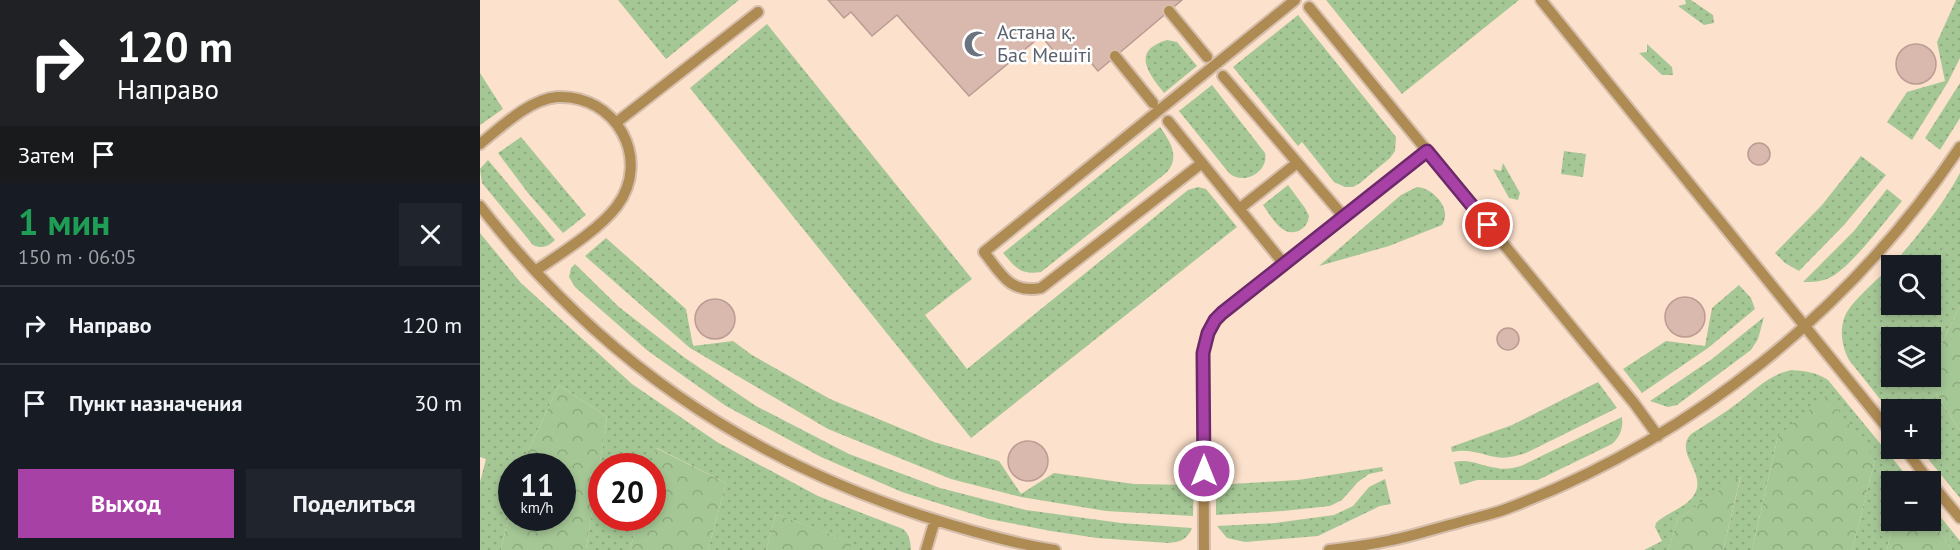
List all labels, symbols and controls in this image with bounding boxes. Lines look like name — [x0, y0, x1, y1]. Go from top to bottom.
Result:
text: 120 m — [117, 19, 233, 74]
place label: Астана қ. Бас Мешіті — [997, 19, 1092, 68]
icon: right — [18, 24, 96, 102]
mosque icon: Астана қ. Бас Мешіті — [962, 29, 992, 59]
text: Направо — [117, 72, 219, 106]
icon: arrive — [87, 138, 120, 171]
text: Затем — [18, 141, 75, 169]
text: 1 мин — [18, 198, 110, 245]
pin — [1462, 199, 1513, 250]
button: close — [399, 203, 462, 266]
icon: arrive — [1471, 208, 1504, 241]
text: 150 m · 06:05 — [18, 244, 136, 270]
map controls — [1881, 255, 1941, 531]
button: search — [1881, 255, 1941, 315]
icon: right — [18, 309, 51, 342]
text: Направо — [69, 311, 152, 339]
text: 120 m — [402, 311, 462, 339]
button: layers — [1881, 327, 1941, 387]
icon: arrive — [18, 387, 51, 420]
text: Пункт назначения — [69, 389, 242, 417]
text: 30 m — [414, 389, 462, 417]
button: + — [1881, 399, 1941, 459]
position arrow — [1172, 439, 1236, 503]
speed limit sign: 20 — [588, 453, 666, 531]
text: 11 — [520, 465, 554, 504]
button: Выход — [18, 469, 234, 538]
button: Поделиться — [246, 469, 462, 538]
button: − — [1881, 471, 1941, 531]
text: km/h — [521, 498, 553, 517]

